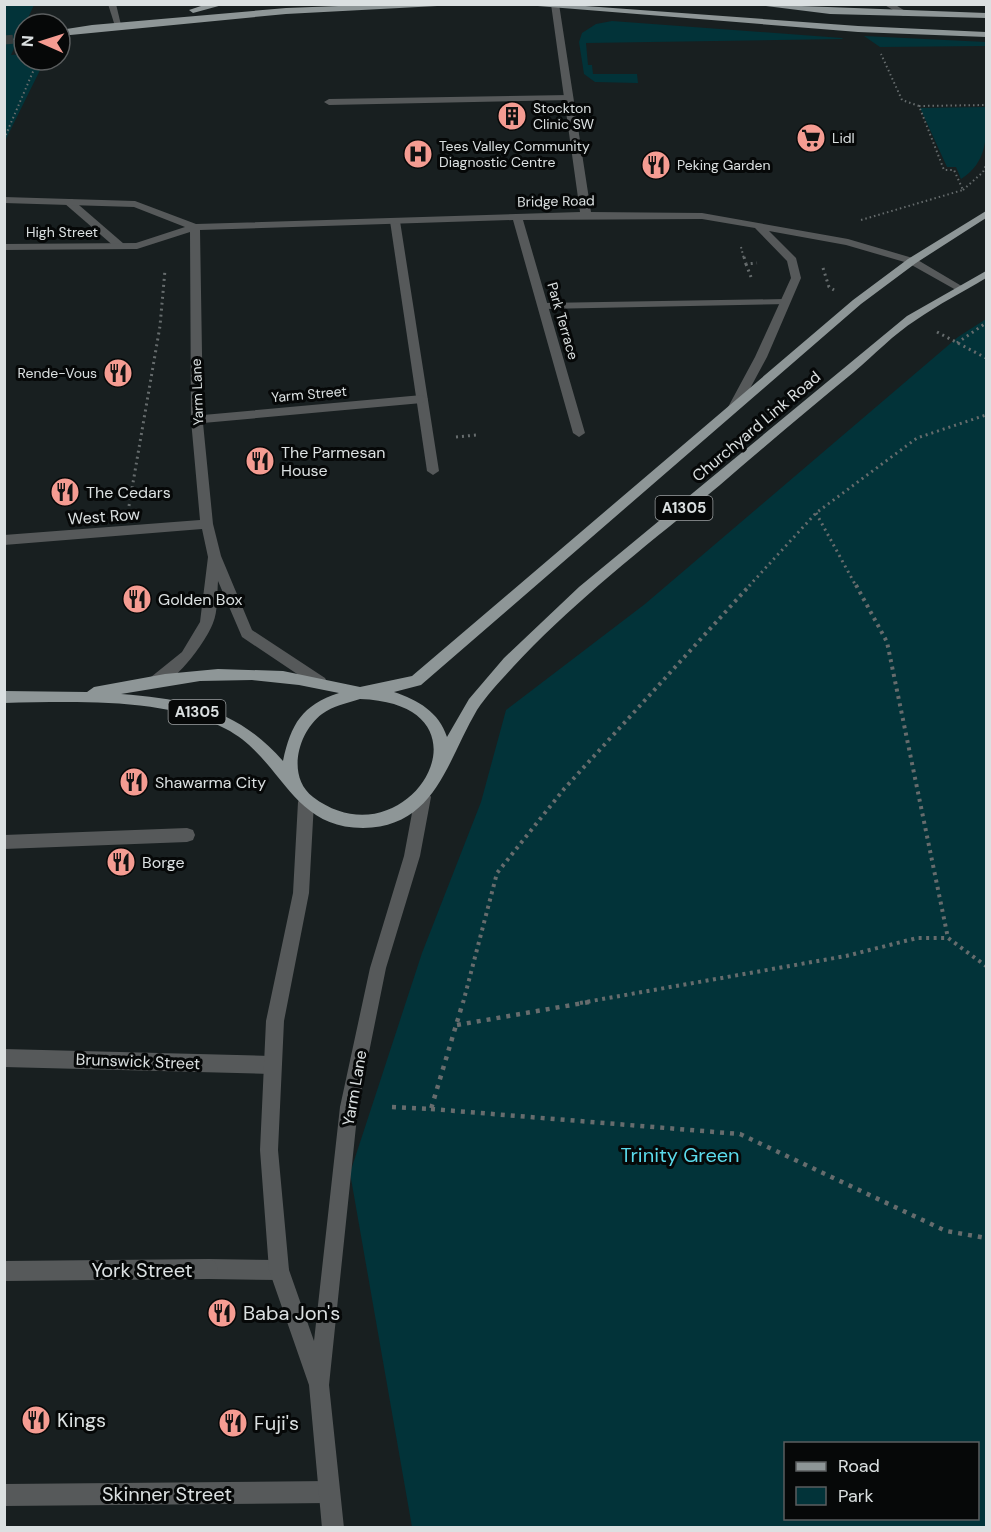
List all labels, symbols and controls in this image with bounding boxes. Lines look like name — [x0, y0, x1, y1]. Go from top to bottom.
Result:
north arrow — [12, 12, 72, 72]
text: N — [17, 35, 38, 48]
place label: Stockton Clinic SW — [533, 99, 595, 133]
building icon: Stockton Clinic SW — [496, 100, 528, 132]
supermarket icon: Lidl — [795, 122, 827, 154]
place label: Lidl — [832, 129, 855, 147]
place label: Tees Valley Community Diagnostic Centre — [439, 137, 590, 171]
hospital icon: Tees Valley Community Diagnostic Centre — [402, 138, 434, 170]
restaurant icon: Peking Garden — [640, 149, 672, 181]
place label: Peking Garden — [677, 156, 771, 174]
street label: Bridge Road — [517, 191, 595, 211]
street label: High Street — [26, 223, 98, 241]
street label: Park Terrace — [543, 280, 583, 362]
restaurant icon: Rende-Vous — [102, 357, 134, 389]
street label: Yarm Lane — [187, 358, 207, 426]
place label: Rende-Vous — [18, 364, 97, 382]
street label: Churchyard Link Road — [688, 366, 825, 486]
street label: Yarm Street — [270, 382, 348, 406]
place label: The Parmesan House — [281, 442, 385, 481]
restaurant icon: The Parmesan House — [244, 445, 276, 477]
restaurant icon: The Cedars — [49, 476, 81, 508]
place label: The Cedars — [86, 482, 171, 503]
road number: A1305 — [656, 496, 712, 520]
street label: West Row — [67, 503, 141, 529]
restaurant icon: Golden Box — [121, 583, 153, 615]
place label: Golden Box — [158, 589, 243, 610]
road number: A1305 — [168, 700, 226, 724]
restaurant icon: Shawarma City — [118, 766, 150, 798]
place label: Shawarma City — [155, 772, 266, 793]
restaurant icon: Borge — [105, 846, 137, 878]
place label: Borge — [142, 852, 185, 873]
street label: Brunswick Street — [75, 1049, 201, 1074]
street label: Yarm Lane — [337, 1049, 371, 1128]
park label: Trinity Green — [620, 1142, 740, 1168]
street label: York Street — [91, 1257, 193, 1283]
restaurant icon: Baba Jon's — [206, 1297, 238, 1329]
place label: Baba Jon's — [243, 1300, 340, 1326]
restaurant icon: Kings — [20, 1404, 52, 1436]
place label: Kings — [57, 1407, 106, 1433]
restaurant icon: Fuji's — [217, 1407, 249, 1439]
place label: Fuji's — [254, 1410, 299, 1436]
legend — [784, 1442, 979, 1520]
text: Road — [838, 1454, 880, 1478]
street label: Skinner Street — [102, 1481, 232, 1507]
text: Park — [838, 1484, 874, 1508]

